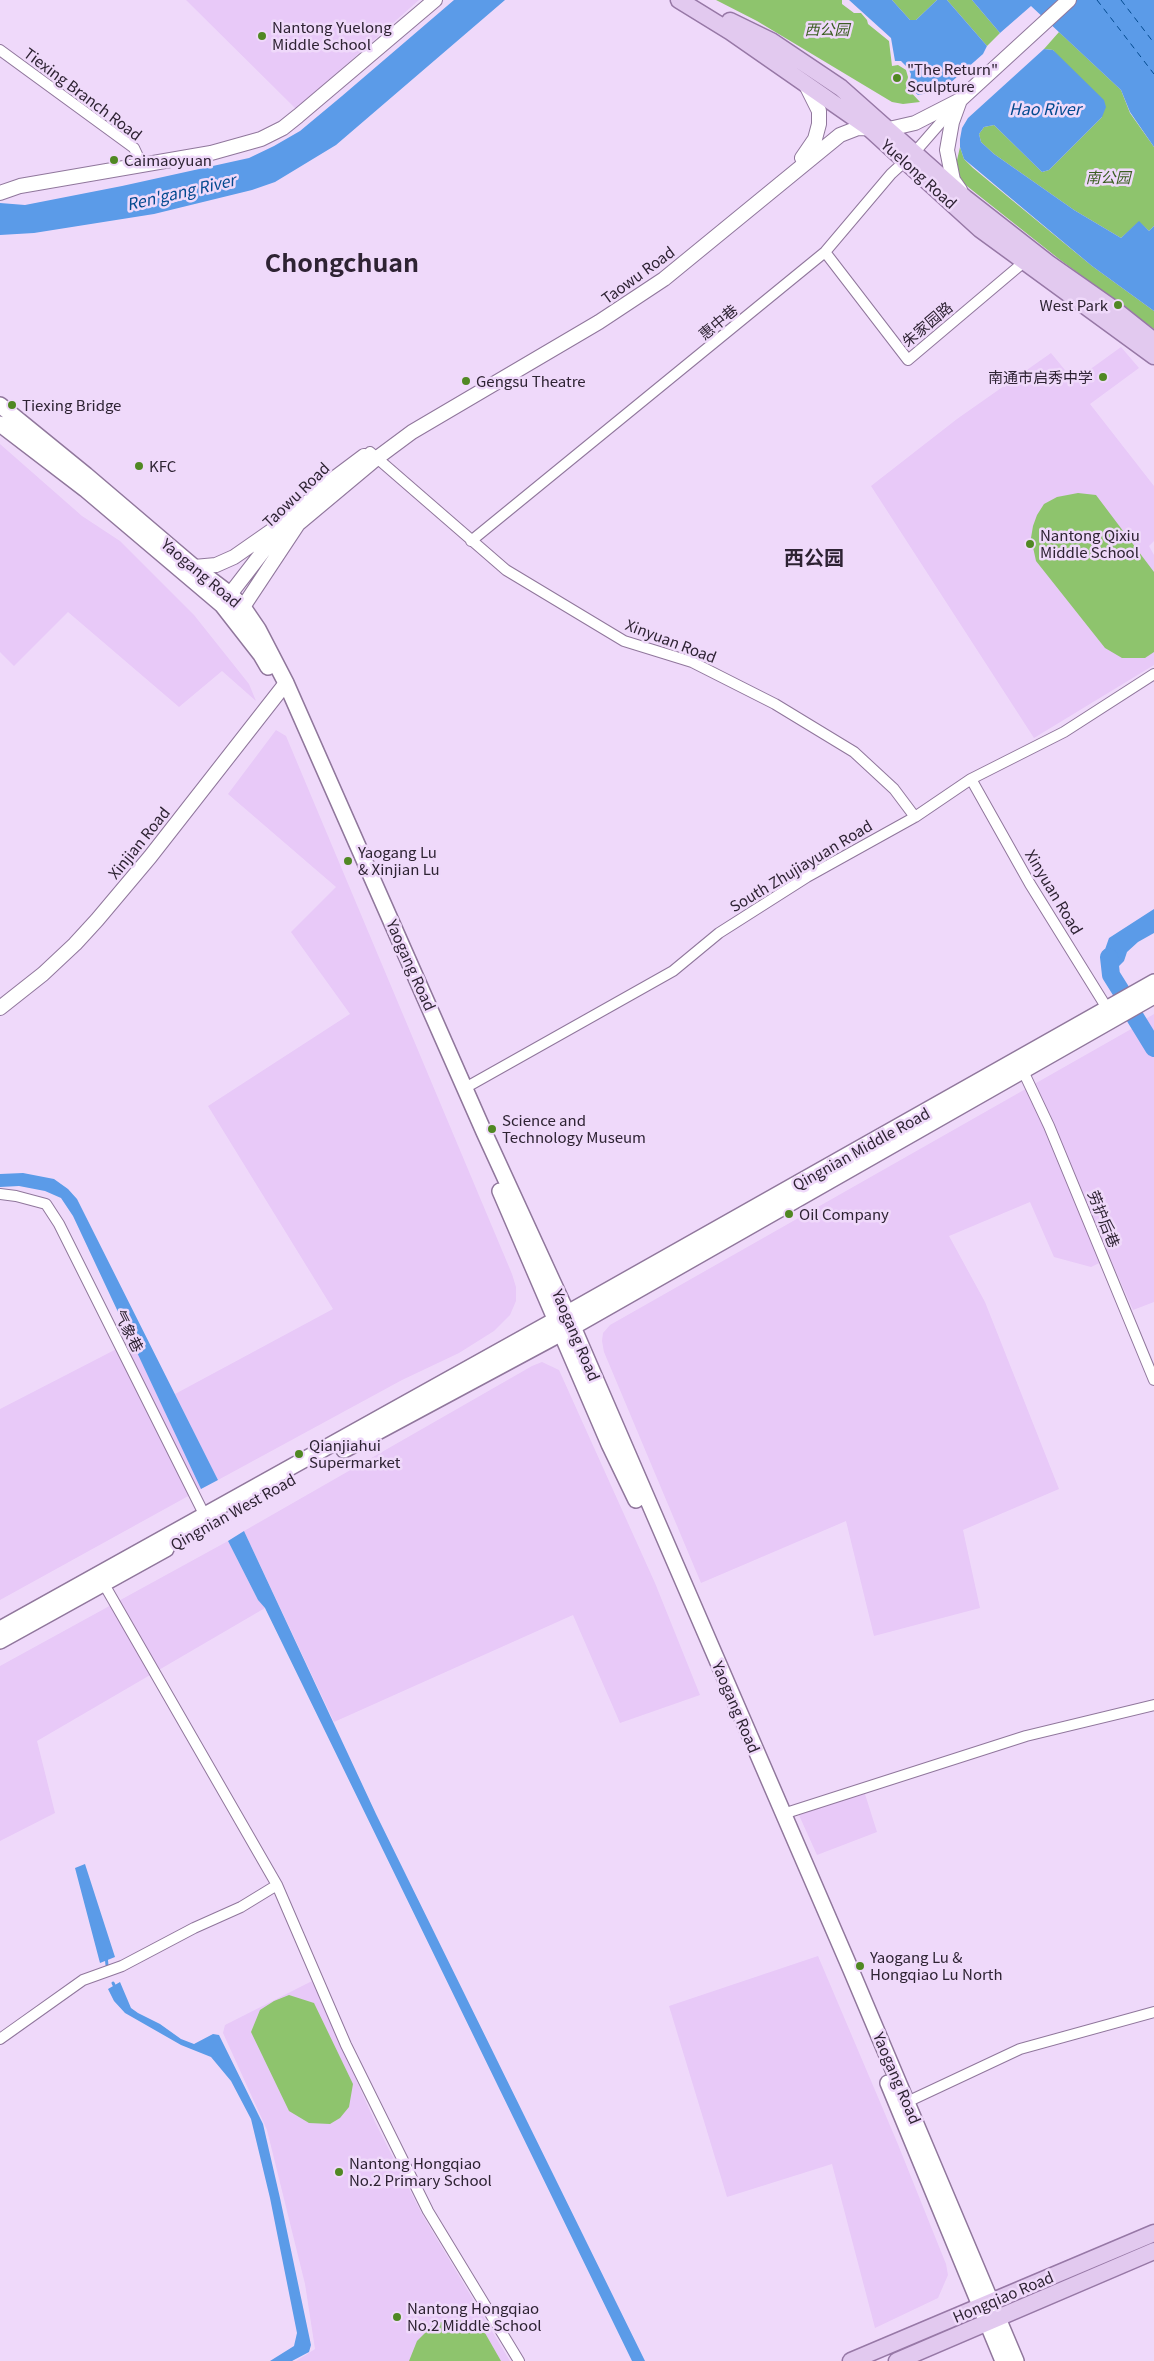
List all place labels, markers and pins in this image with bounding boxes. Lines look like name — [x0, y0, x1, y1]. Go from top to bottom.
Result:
place label: Nantong Yuelong Middle School — [272, 18, 392, 53]
marker: Nantong Yuelong Middle School — [256, 30, 268, 42]
place label: "The Return" Sculpture — [907, 60, 998, 95]
marker: "The Return" Sculpture — [891, 72, 903, 84]
place label: Caimaoyuan — [124, 151, 212, 169]
marker: Caimaoyuan — [108, 154, 120, 166]
place label: West Park — [1040, 296, 1108, 314]
marker: West Park — [1112, 299, 1124, 311]
place label: 南通市启秀中学 — [988, 368, 1093, 386]
marker: 南通市启秀中学 — [1097, 371, 1109, 383]
place label: Gengsu Theatre — [476, 372, 586, 390]
marker: Gengsu Theatre — [460, 375, 472, 387]
place label: Tiexing Bridge — [22, 396, 121, 414]
marker: Tiexing Bridge — [6, 399, 18, 411]
place label: KFC — [149, 457, 176, 475]
marker: KFC — [133, 460, 145, 472]
place label: Nantong Qixiu Middle School — [1040, 526, 1140, 561]
marker: Nantong Qixiu Middle School — [1024, 538, 1036, 550]
place label: Yaogang Lu & Xinjian Lu — [358, 843, 440, 878]
marker: Yaogang Lu & Xinjian Lu — [342, 855, 354, 867]
place label: Science and Technology Museum — [502, 1111, 646, 1146]
marker: Science and Technology Museum — [486, 1123, 498, 1135]
place label: Oil Company — [799, 1205, 889, 1223]
marker: Oil Company — [783, 1208, 795, 1220]
place label: Qianjiahui Supermarket — [309, 1436, 400, 1471]
marker: Qianjiahui Supermarket — [293, 1448, 305, 1460]
place label: Yaogang Lu & Hongqiao Lu North — [870, 1948, 1003, 1983]
marker: Yaogang Lu & Hongqiao Lu North — [854, 1960, 866, 1972]
place label: Nantong Hongqiao No.2 Primary School — [349, 2154, 492, 2189]
marker: Nantong Hongqiao No.2 Primary School — [333, 2166, 345, 2178]
place label: Nantong Hongqiao No.2 Middle School — [407, 2299, 542, 2334]
marker: Nantong Hongqiao No.2 Middle School — [391, 2311, 403, 2323]

